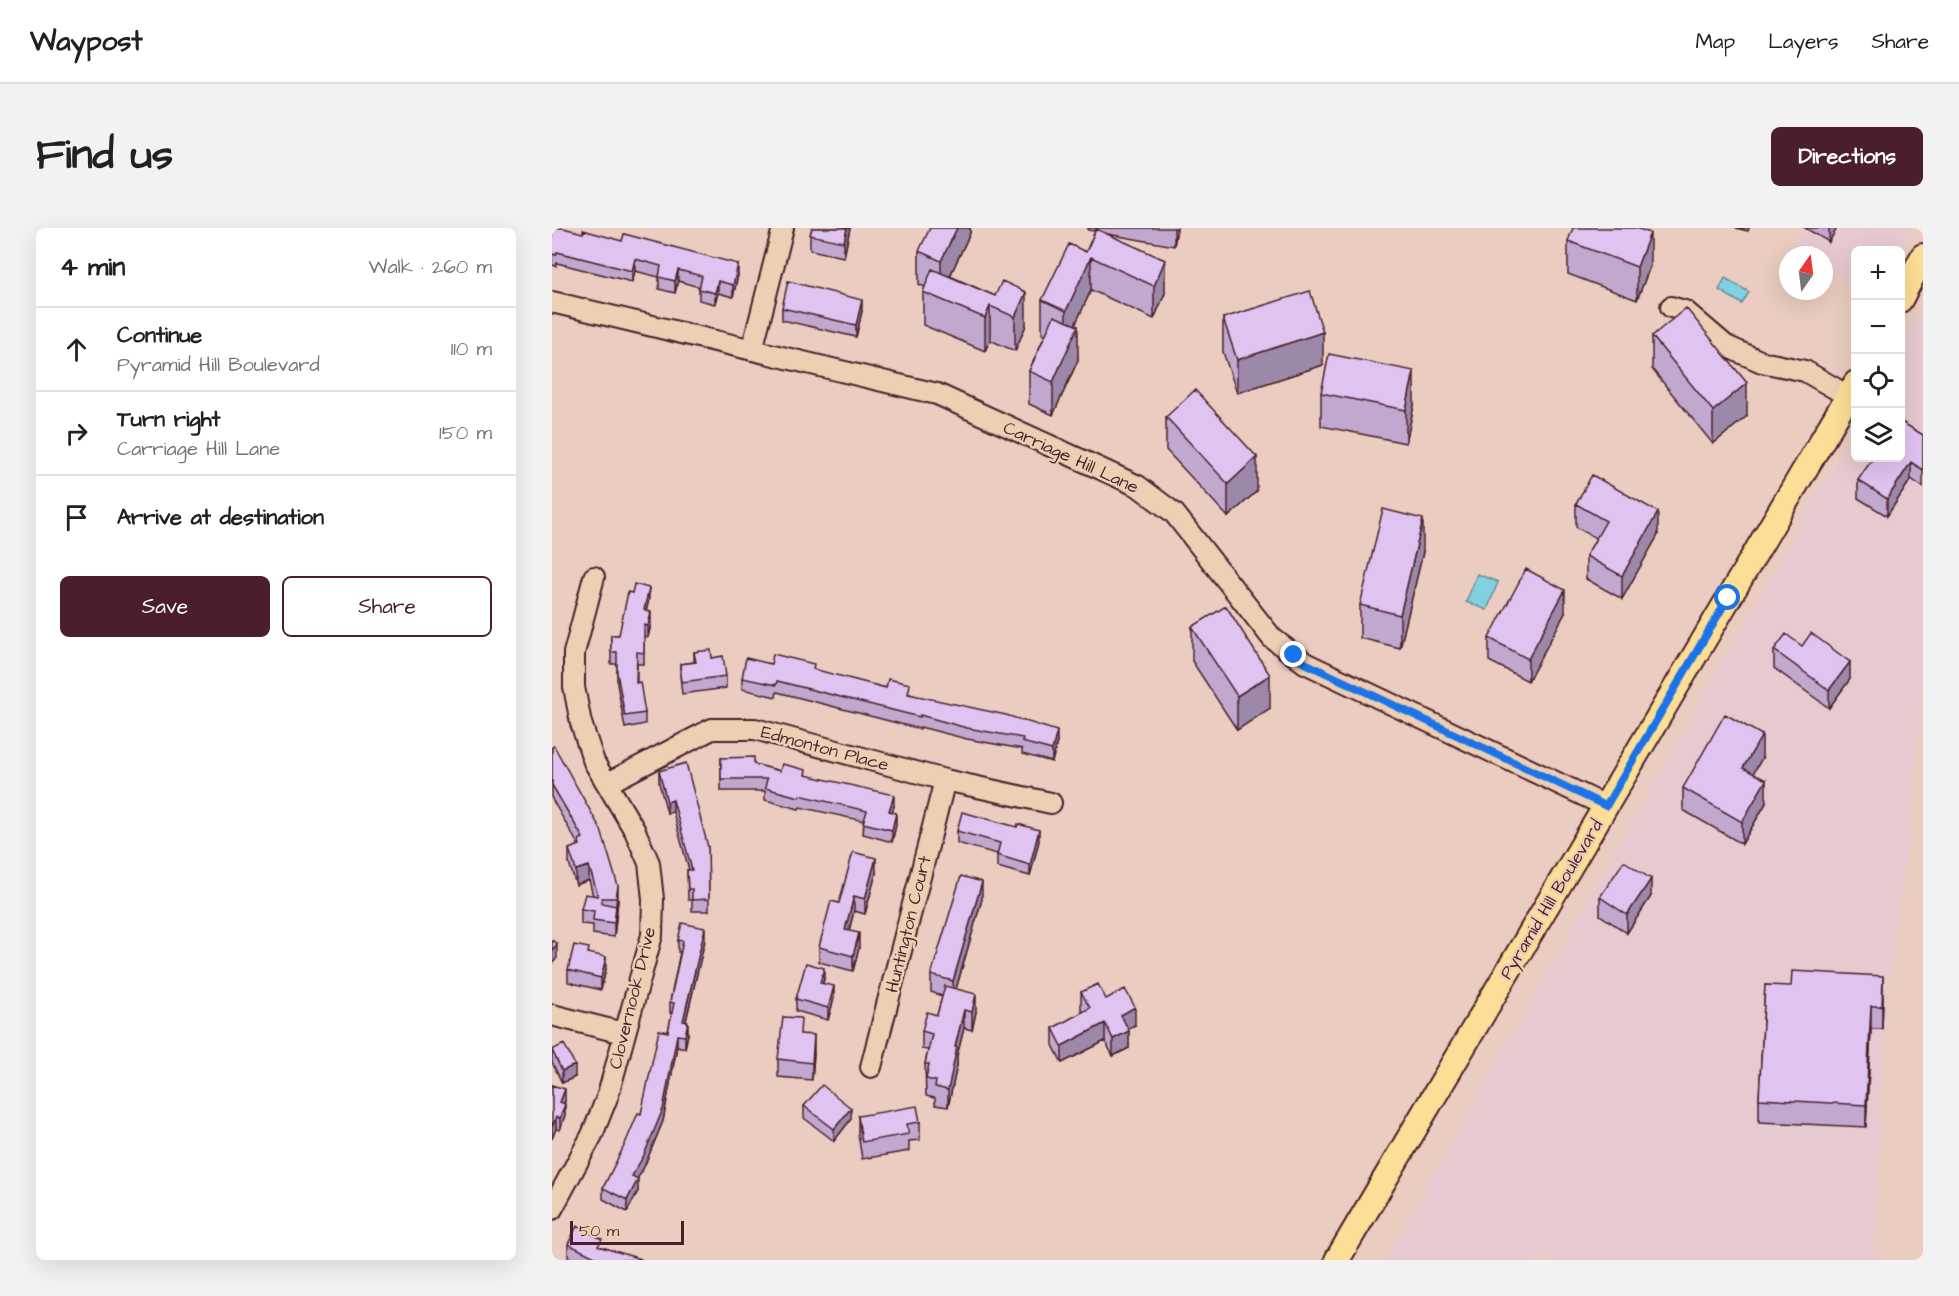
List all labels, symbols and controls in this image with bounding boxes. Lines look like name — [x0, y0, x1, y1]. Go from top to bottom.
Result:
text: Waypost — [30, 22, 143, 61]
text: Map — [1695, 27, 1735, 56]
text: Layers — [1768, 27, 1838, 56]
text: Share — [1871, 27, 1929, 56]
text: Find us — [36, 127, 173, 185]
button: Directions — [1771, 127, 1923, 186]
north arrow — [1779, 246, 1833, 300]
map controls — [1851, 246, 1905, 462]
button: + — [1851, 246, 1905, 300]
text: 4 min — [60, 249, 125, 285]
text: Walk · 260 m — [369, 253, 492, 281]
button: − — [1851, 300, 1905, 354]
text: Continue — [117, 320, 202, 351]
icon: ahead — [60, 333, 93, 366]
text: 110 m — [451, 335, 492, 363]
text: Pyramid Hill Boulevard — [117, 351, 320, 379]
button: locate — [1851, 354, 1905, 408]
text: Turn right — [117, 404, 220, 435]
button: layers — [1851, 408, 1905, 462]
street label: Carriage Hill Lane — [999, 415, 1143, 501]
icon: right — [60, 417, 93, 450]
text: 150 m — [439, 419, 492, 447]
text: Carriage Hill Lane — [117, 435, 280, 463]
icon: arrive — [60, 501, 93, 534]
text: Arrive at destination — [117, 502, 324, 533]
button: Save — [60, 576, 270, 637]
button: Share — [282, 576, 492, 637]
route start — [1714, 584, 1740, 610]
route end — [1280, 641, 1306, 667]
street label: Edmonton Place — [758, 719, 892, 778]
street label: Pyramid Hill Boulevard — [1494, 815, 1610, 984]
street label: Huntington Court — [879, 852, 939, 995]
street label: Clovernook Drive — [603, 924, 662, 1072]
scale bar — [570, 1218, 684, 1246]
text: 50 m — [579, 1220, 619, 1242]

